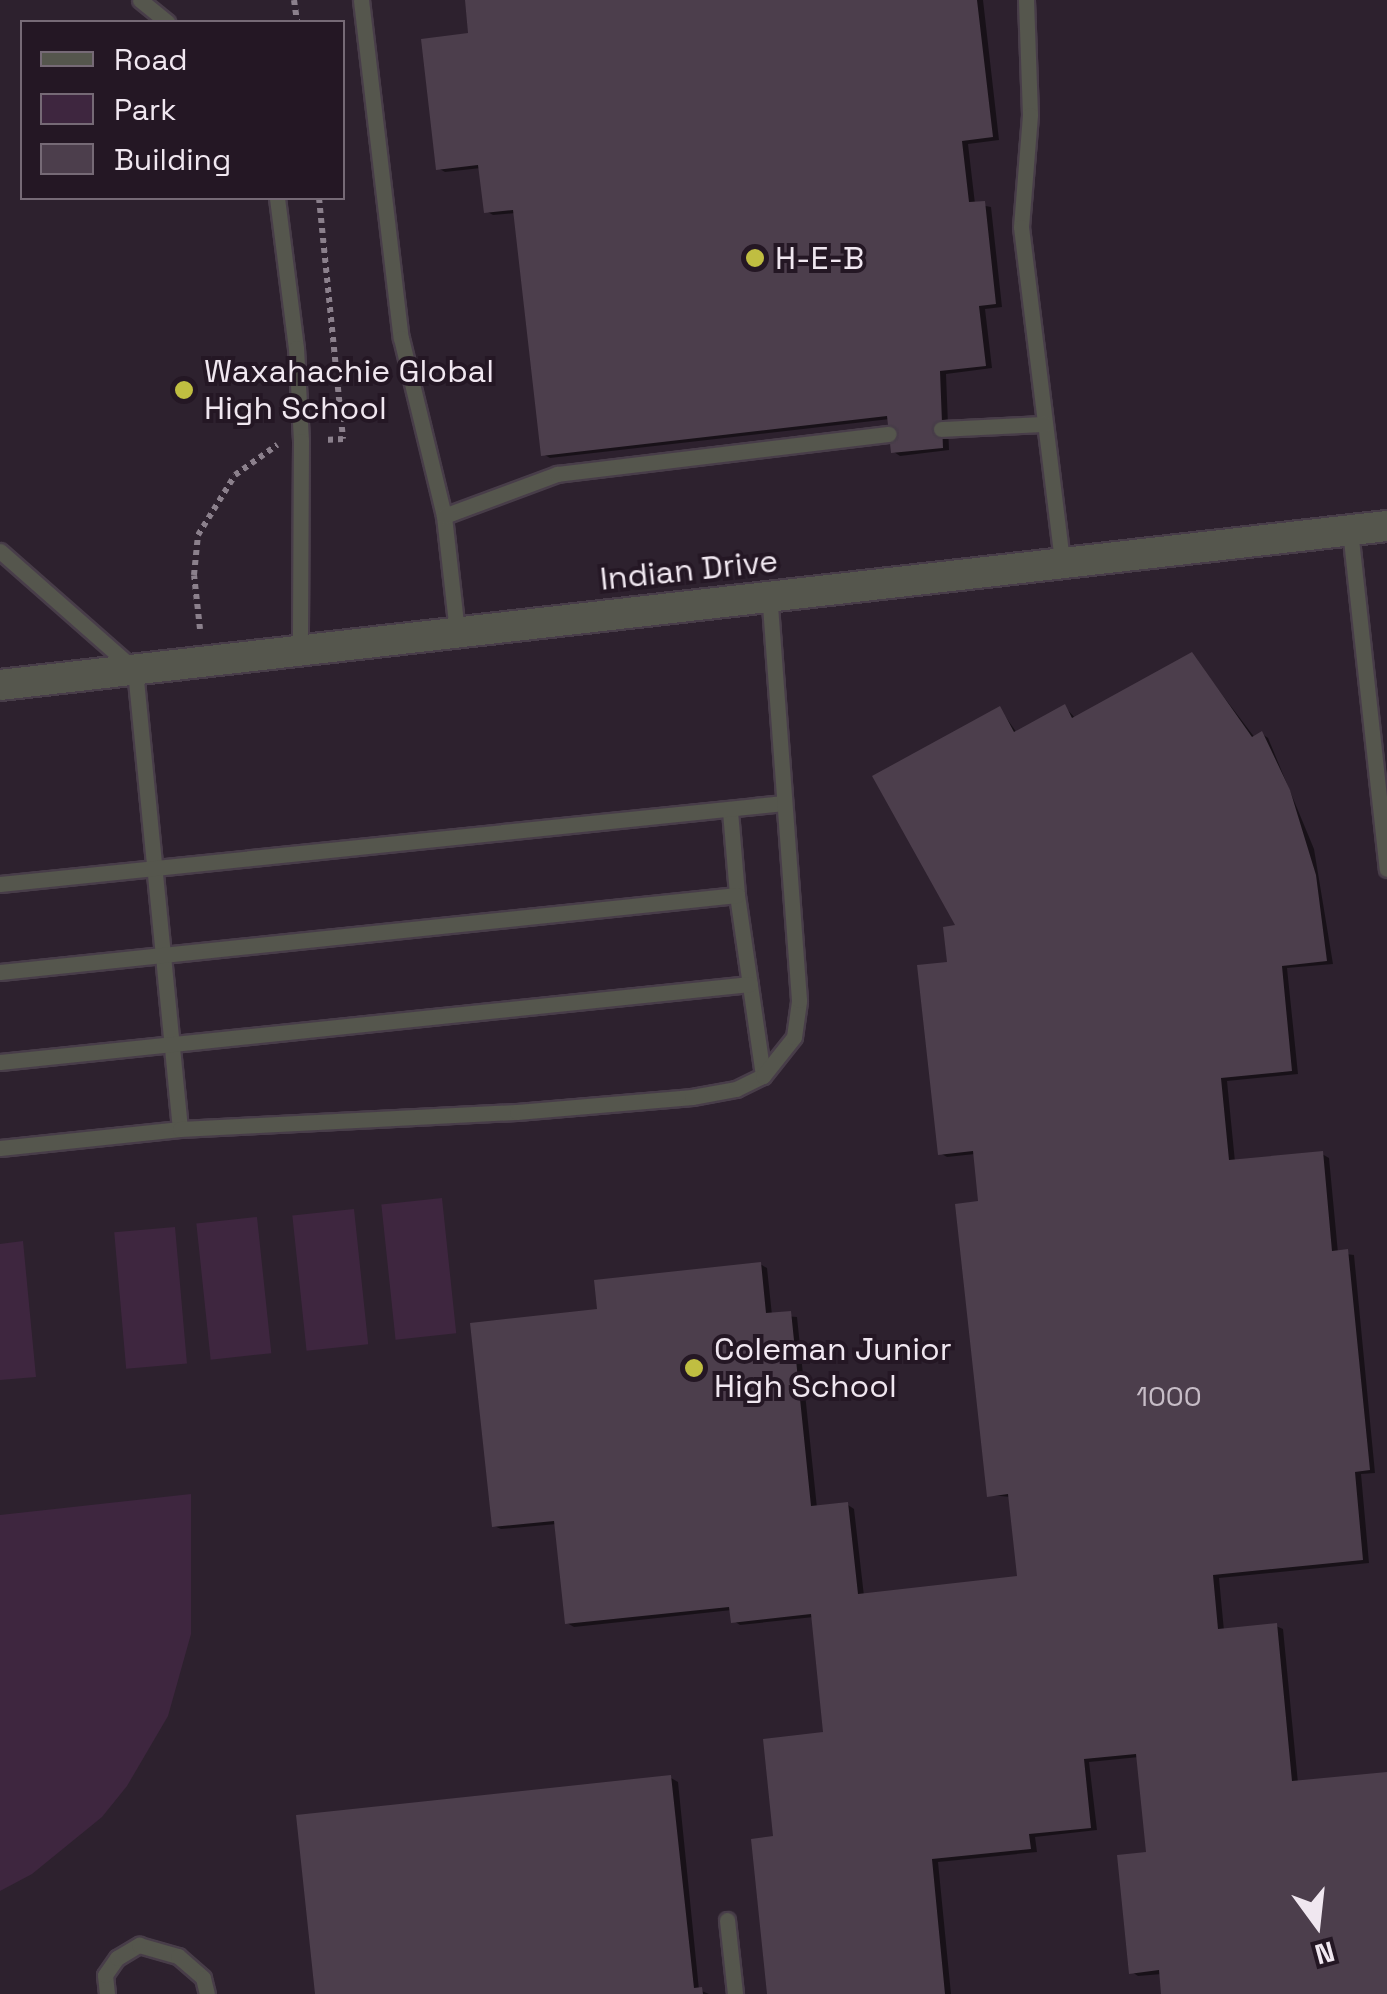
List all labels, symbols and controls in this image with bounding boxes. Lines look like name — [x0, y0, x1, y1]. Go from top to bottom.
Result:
legend — [20, 20, 345, 200]
text: Road — [114, 40, 188, 79]
text: Park — [114, 90, 176, 129]
text: Building — [114, 140, 231, 179]
place label: H-E-B — [775, 239, 864, 277]
marker: H-E-B — [744, 247, 766, 269]
place label: Waxahachie Global High School — [204, 353, 494, 428]
marker: Waxahachie Global High School — [173, 379, 195, 401]
street label: Indian Drive — [598, 542, 780, 598]
place label: Coleman Junior High School — [714, 1331, 952, 1406]
marker: Coleman Junior High School — [683, 1357, 705, 1379]
house number: 1000 — [1136, 1379, 1202, 1413]
north arrow — [1267, 1874, 1367, 1974]
text: N — [1311, 1933, 1338, 1973]

